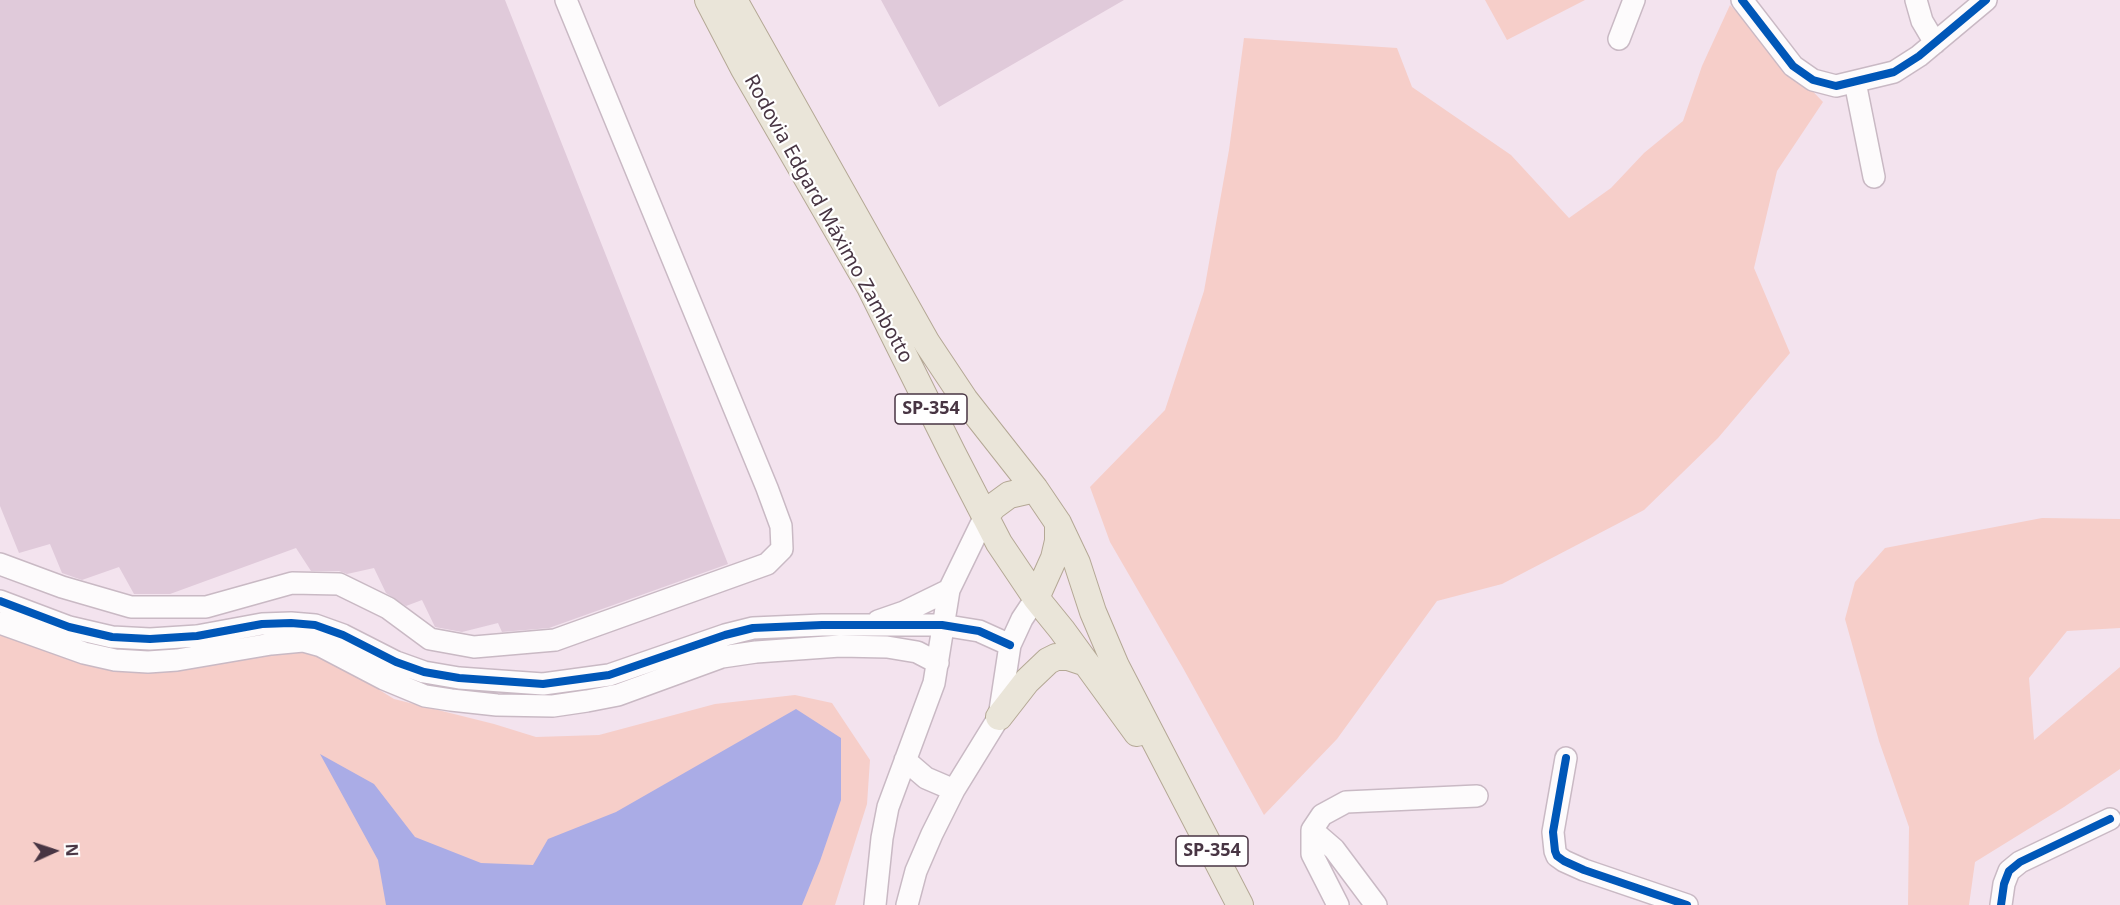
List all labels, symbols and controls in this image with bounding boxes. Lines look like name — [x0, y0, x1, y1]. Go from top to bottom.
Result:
street label: Rodovia Edgard Máximo Zambotto — [738, 71, 918, 367]
road number: SP-354 — [895, 394, 967, 424]
north arrow — [24, 821, 84, 881]
road number: SP-354 — [1176, 836, 1248, 866]
text: N — [61, 843, 83, 857]

